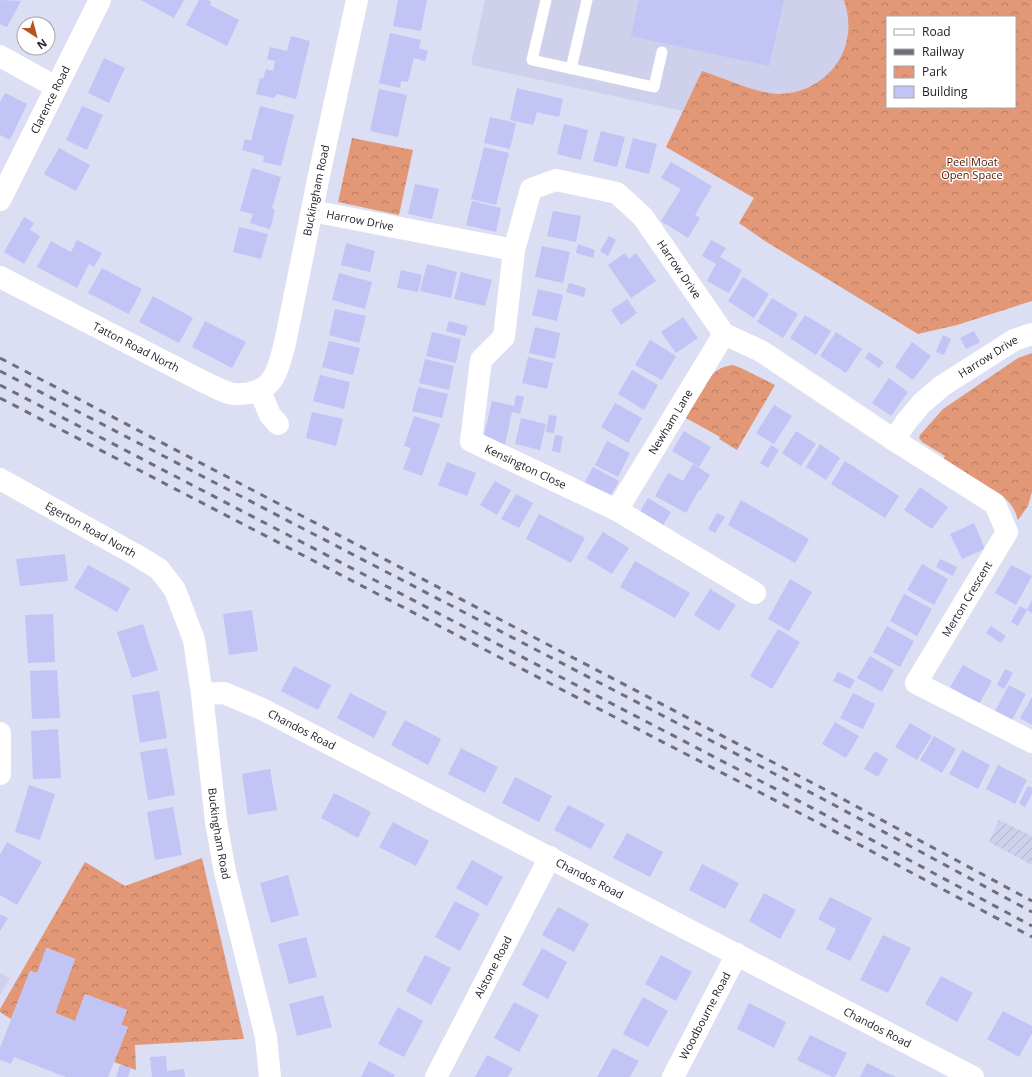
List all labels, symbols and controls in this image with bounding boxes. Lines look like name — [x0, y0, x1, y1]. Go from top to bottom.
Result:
north arrow — [16, 16, 56, 56]
legend — [886, 16, 1016, 108]
text: Road — [922, 23, 951, 40]
text: N — [34, 36, 50, 53]
text: Railway — [922, 43, 965, 60]
street label: Clarence Road — [26, 63, 73, 136]
text: Park — [922, 63, 948, 80]
text: Building — [922, 83, 968, 100]
street label: Buckingham Road — [299, 143, 332, 237]
park label: Peel Moat Open Space — [941, 154, 1003, 182]
street label: Harrow Drive — [325, 206, 395, 234]
street label: Harrow Drive — [654, 237, 705, 301]
street label: Tatton Road North — [90, 318, 182, 375]
street label: Harrow Drive — [955, 331, 1020, 381]
street label: Newham Lane — [645, 386, 696, 457]
street label: Kensington Close — [483, 441, 569, 492]
street label: Egerton Road North — [43, 498, 139, 561]
street label: Merton Crescent — [938, 558, 995, 639]
street label: Chandos Road — [266, 705, 338, 753]
street label: Buckingham Road — [205, 787, 235, 881]
street label: Chandos Road — [553, 854, 626, 902]
street label: Alstone Road — [470, 933, 515, 1000]
street label: Woodbourne Road — [675, 969, 733, 1062]
street label: Chandos Road — [841, 1003, 914, 1051]

